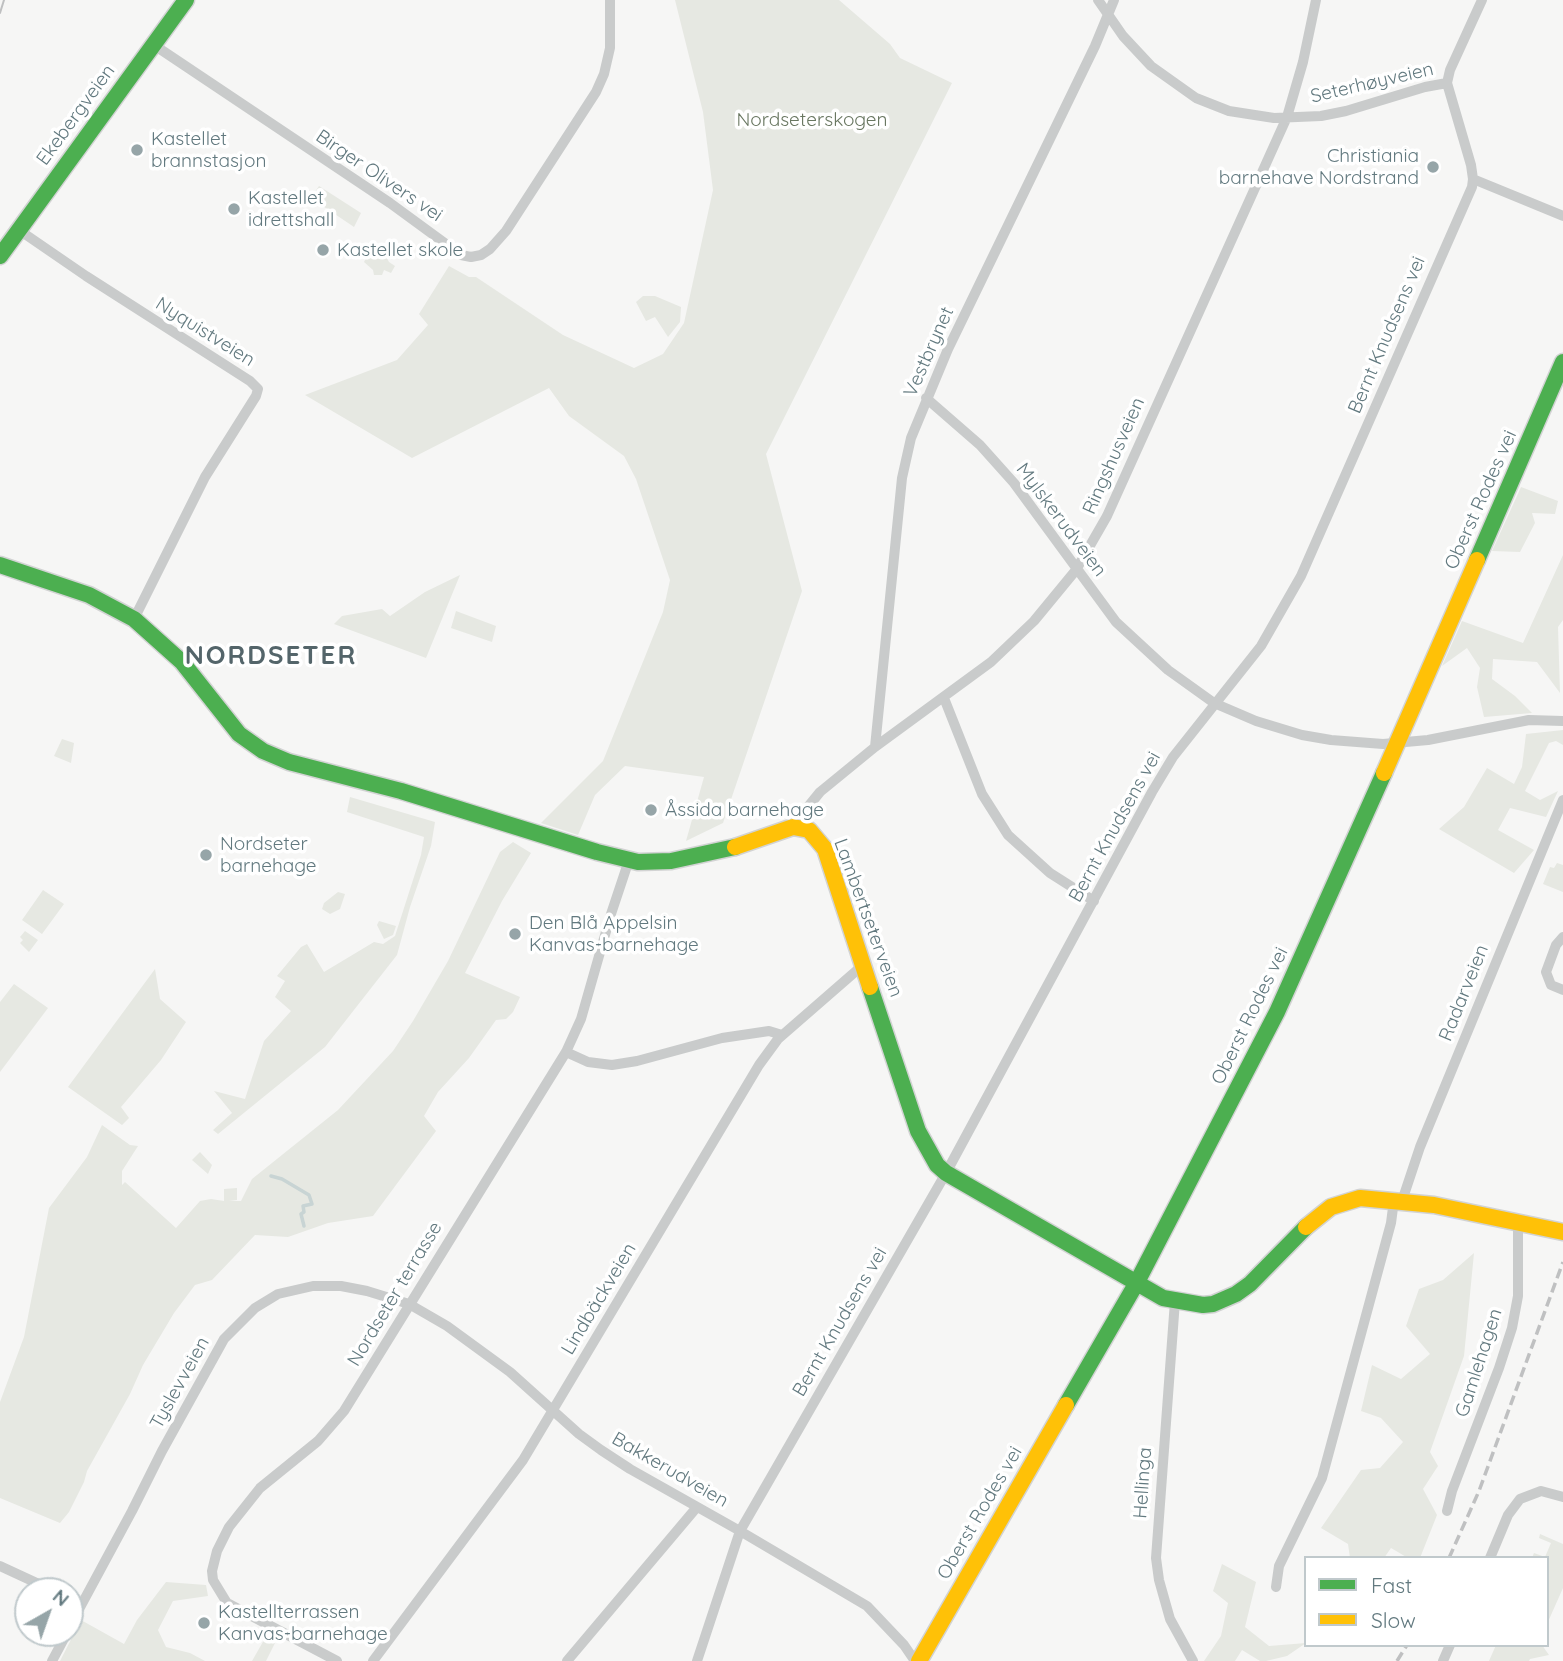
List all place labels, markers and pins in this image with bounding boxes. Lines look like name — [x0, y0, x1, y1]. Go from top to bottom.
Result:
place label: Kastellet brannstasjon — [151, 128, 266, 172]
marker: Kastellet brannstasjon — [129, 142, 145, 158]
place label: Christiania barnehave Nordstrand — [1219, 145, 1419, 189]
marker: Christiania barnehave Nordstrand — [1425, 159, 1441, 175]
place label: Kastellet idrettshall — [248, 187, 334, 231]
marker: Kastellet idrettshall — [226, 201, 242, 217]
place label: Kastellet skole — [337, 239, 463, 261]
marker: Kastellet skole — [315, 242, 331, 258]
place label: Åssida barnehage — [665, 799, 824, 821]
marker: Åssida barnehage — [643, 802, 659, 818]
place label: Nordseter barnehage — [220, 833, 317, 877]
marker: Nordseter barnehage — [198, 847, 214, 863]
place label: Den Blå Appelsin Kanvas-barnehage — [529, 912, 699, 956]
marker: Den Blå Appelsin Kanvas-barnehage — [507, 926, 523, 942]
place label: Kastellterrassen Kanvas-barnehage — [218, 1601, 388, 1645]
marker: Kastellterrassen Kanvas-barnehage — [196, 1615, 212, 1631]

